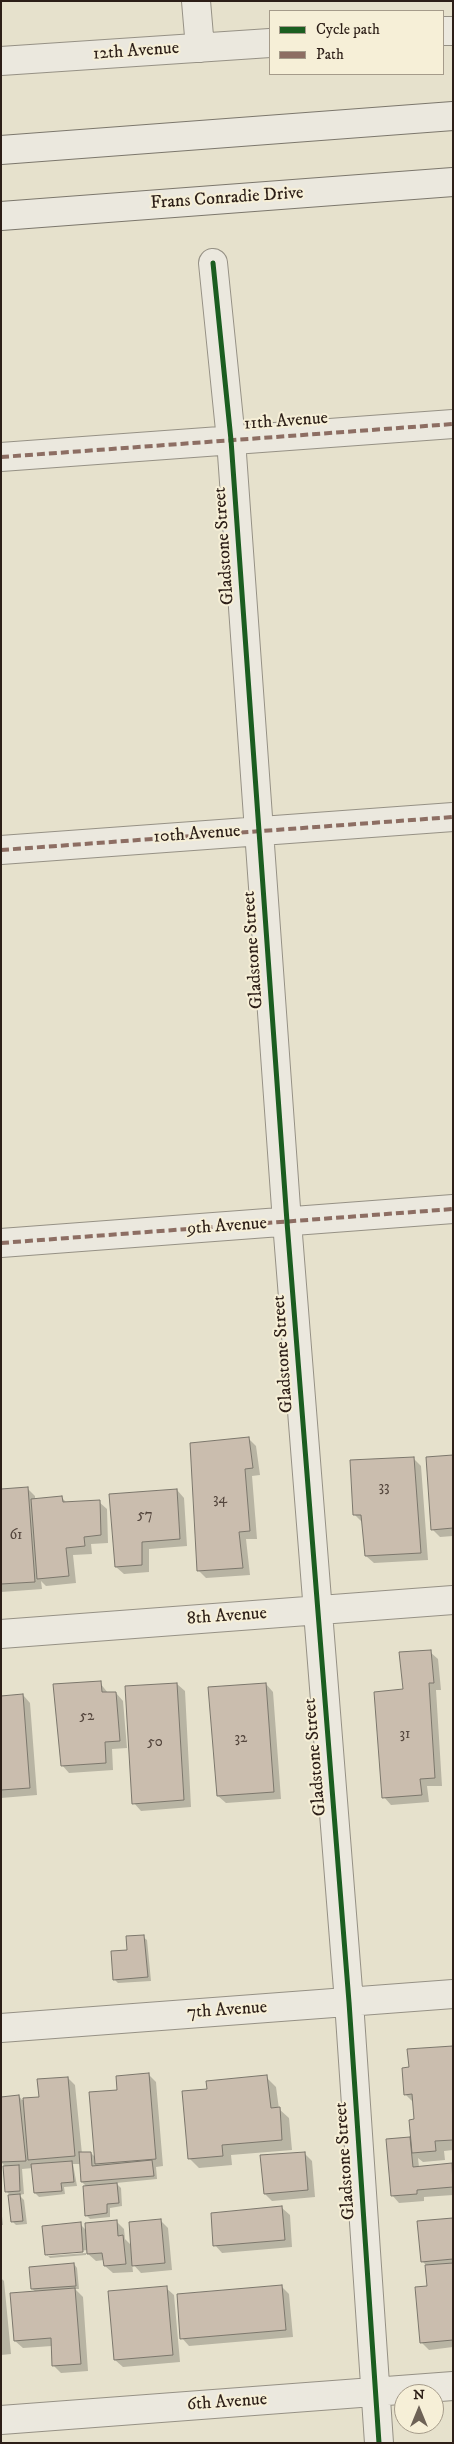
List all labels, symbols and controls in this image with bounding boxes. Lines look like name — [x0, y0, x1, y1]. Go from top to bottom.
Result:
legend — [269, 10, 444, 75]
text: Cycle path — [316, 20, 380, 39]
street label: 12th Avenue — [92, 38, 180, 66]
text: Path — [316, 45, 344, 64]
street label: Frans Conradie Drive — [150, 183, 304, 215]
street label: 11th Avenue — [243, 408, 329, 436]
street label: Gladstone Street — [210, 486, 240, 606]
street label: 10th Avenue — [153, 821, 241, 849]
street label: Gladstone Street — [239, 890, 269, 1010]
street label: 9th Avenue — [186, 1213, 268, 1241]
street label: Gladstone Street — [269, 1294, 299, 1414]
house number: 33 — [378, 1479, 390, 1497]
house number: 34 — [213, 1491, 227, 1509]
house number: 57 — [137, 1507, 153, 1525]
house number: 61 — [9, 1527, 23, 1545]
street label: 8th Avenue — [186, 1603, 268, 1631]
street label: Gladstone Street — [300, 1697, 332, 1817]
house number: 52 — [80, 1708, 94, 1726]
house number: 31 — [399, 1726, 411, 1744]
house number: 32 — [235, 1730, 247, 1748]
house number: 50 — [147, 1734, 163, 1752]
street label: 7th Avenue — [186, 1997, 268, 2025]
street label: Gladstone Street — [331, 2101, 361, 2221]
north arrow — [394, 2384, 444, 2434]
text: N — [413, 2386, 425, 2404]
street label: 6th Avenue — [186, 2389, 268, 2417]

